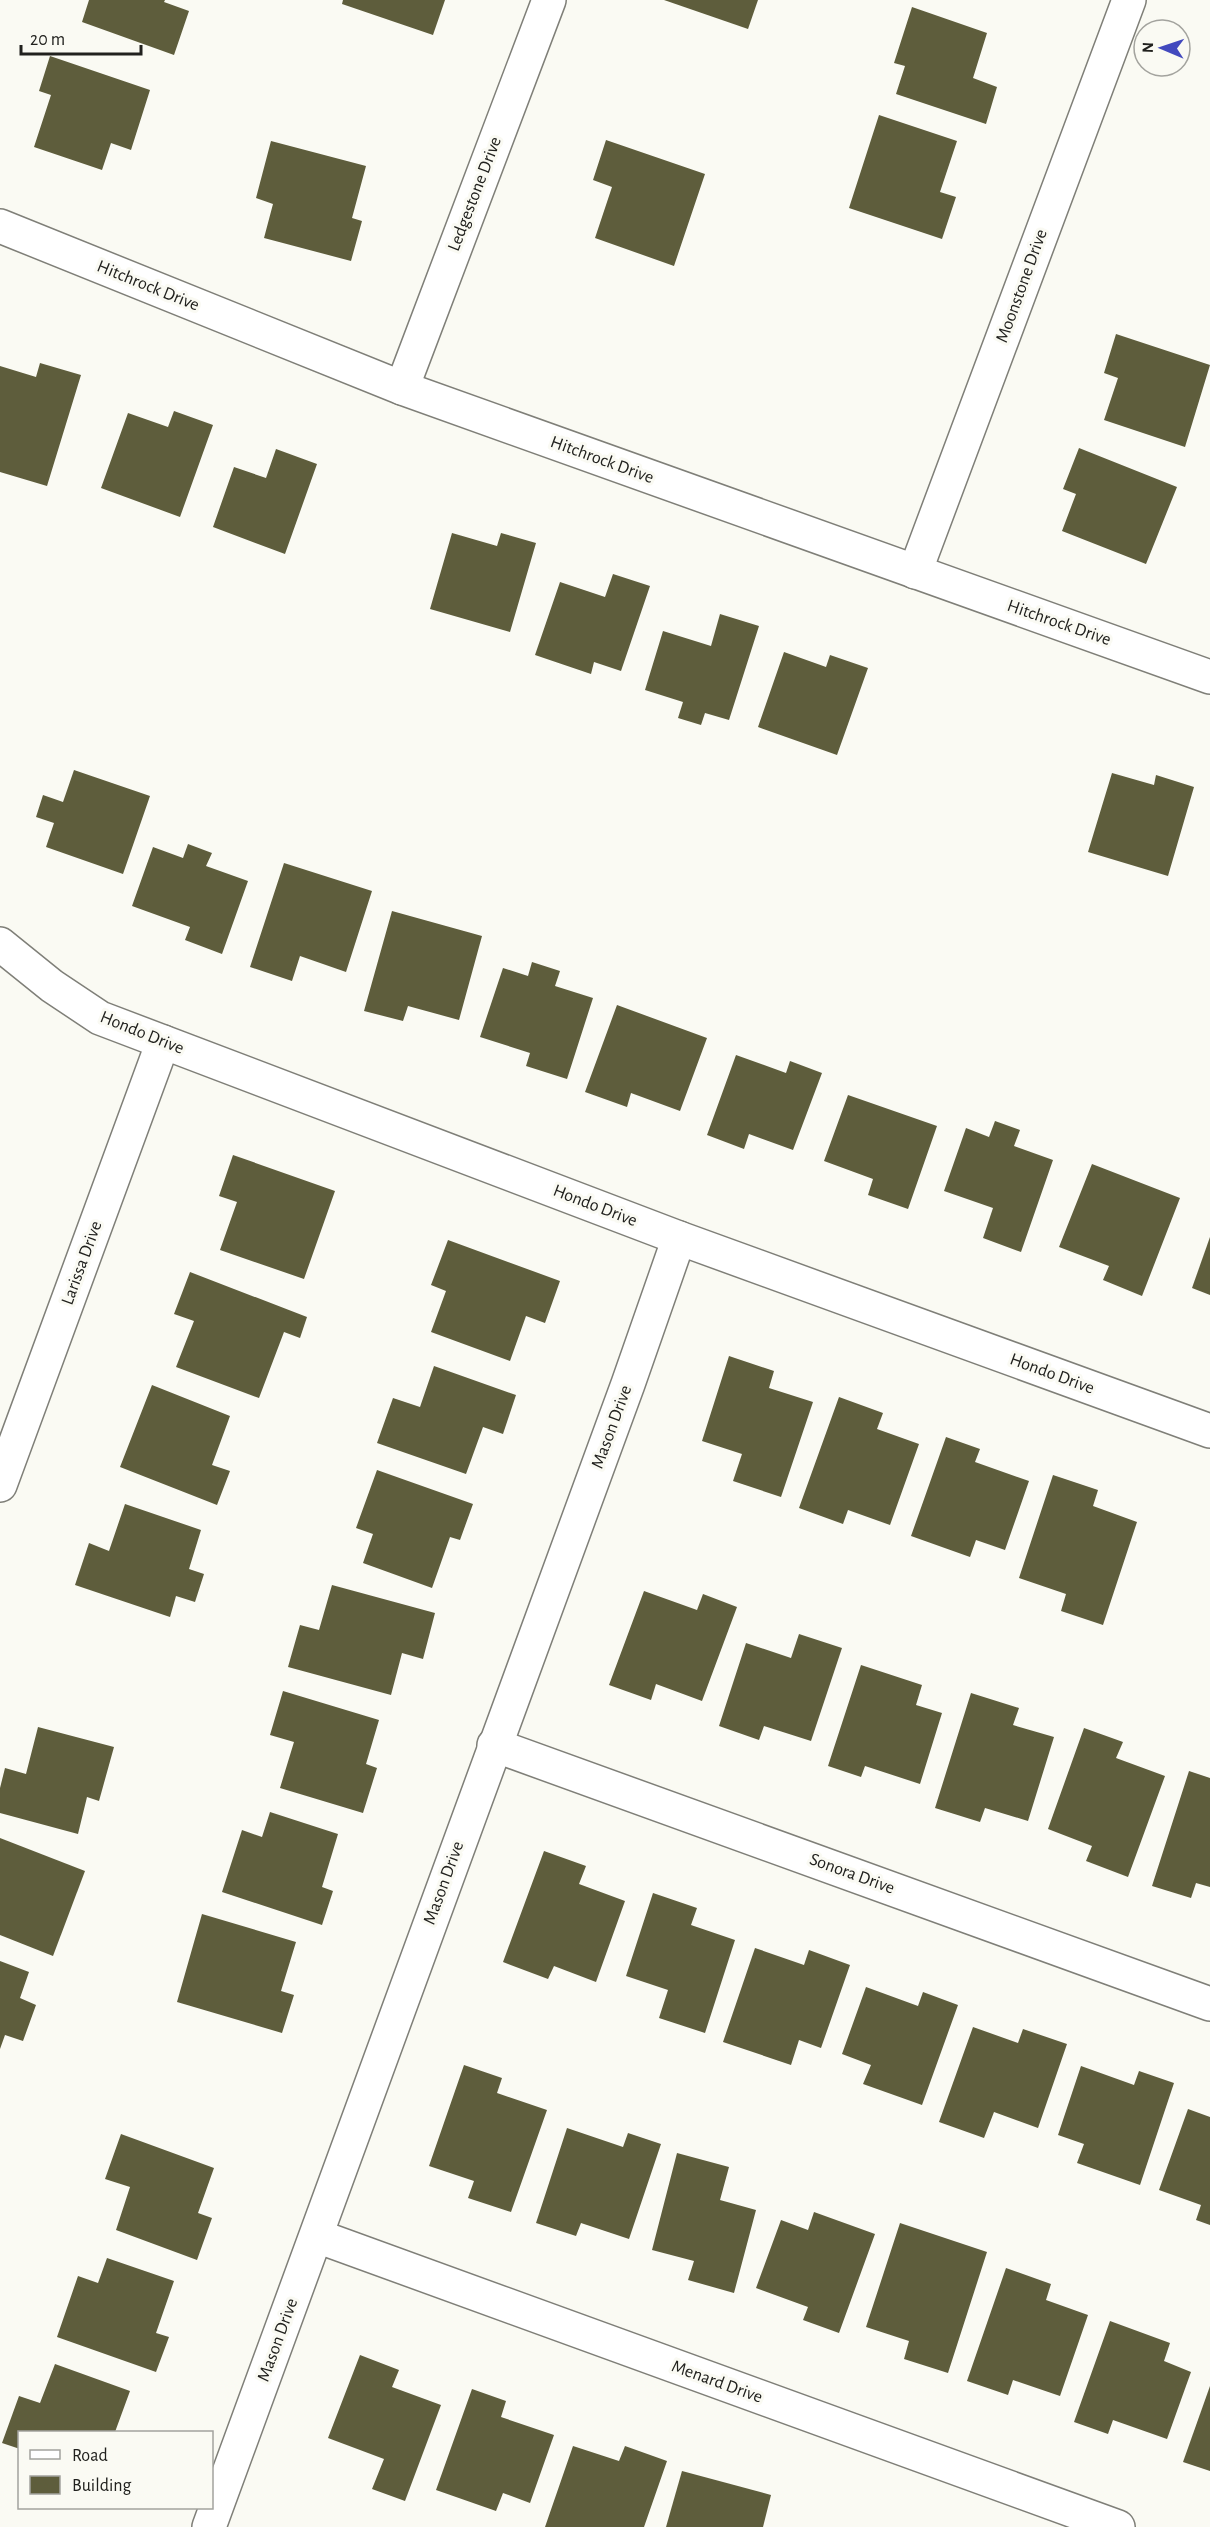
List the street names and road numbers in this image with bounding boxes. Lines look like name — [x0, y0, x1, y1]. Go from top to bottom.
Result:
street label: Ledgestone Drive — [445, 134, 505, 254]
street label: Moonstone Drive — [993, 227, 1051, 345]
street label: Hitchrock Drive — [94, 257, 202, 315]
street label: Hitchrock Drive — [548, 433, 656, 487]
street label: Hitchrock Drive — [1005, 597, 1113, 649]
street label: Hondo Drive — [98, 1008, 186, 1058]
street label: Hondo Drive — [550, 1182, 640, 1230]
street label: Larissa Drive — [59, 1219, 105, 1307]
street label: Hondo Drive — [1007, 1350, 1097, 1398]
street label: Mason Drive — [589, 1383, 635, 1471]
street label: Mason Drive — [421, 1839, 467, 1927]
street label: Sonora Drive — [807, 1850, 897, 1898]
street label: Mason Drive — [255, 2296, 301, 2384]
street label: Menard Drive — [669, 2357, 765, 2407]

